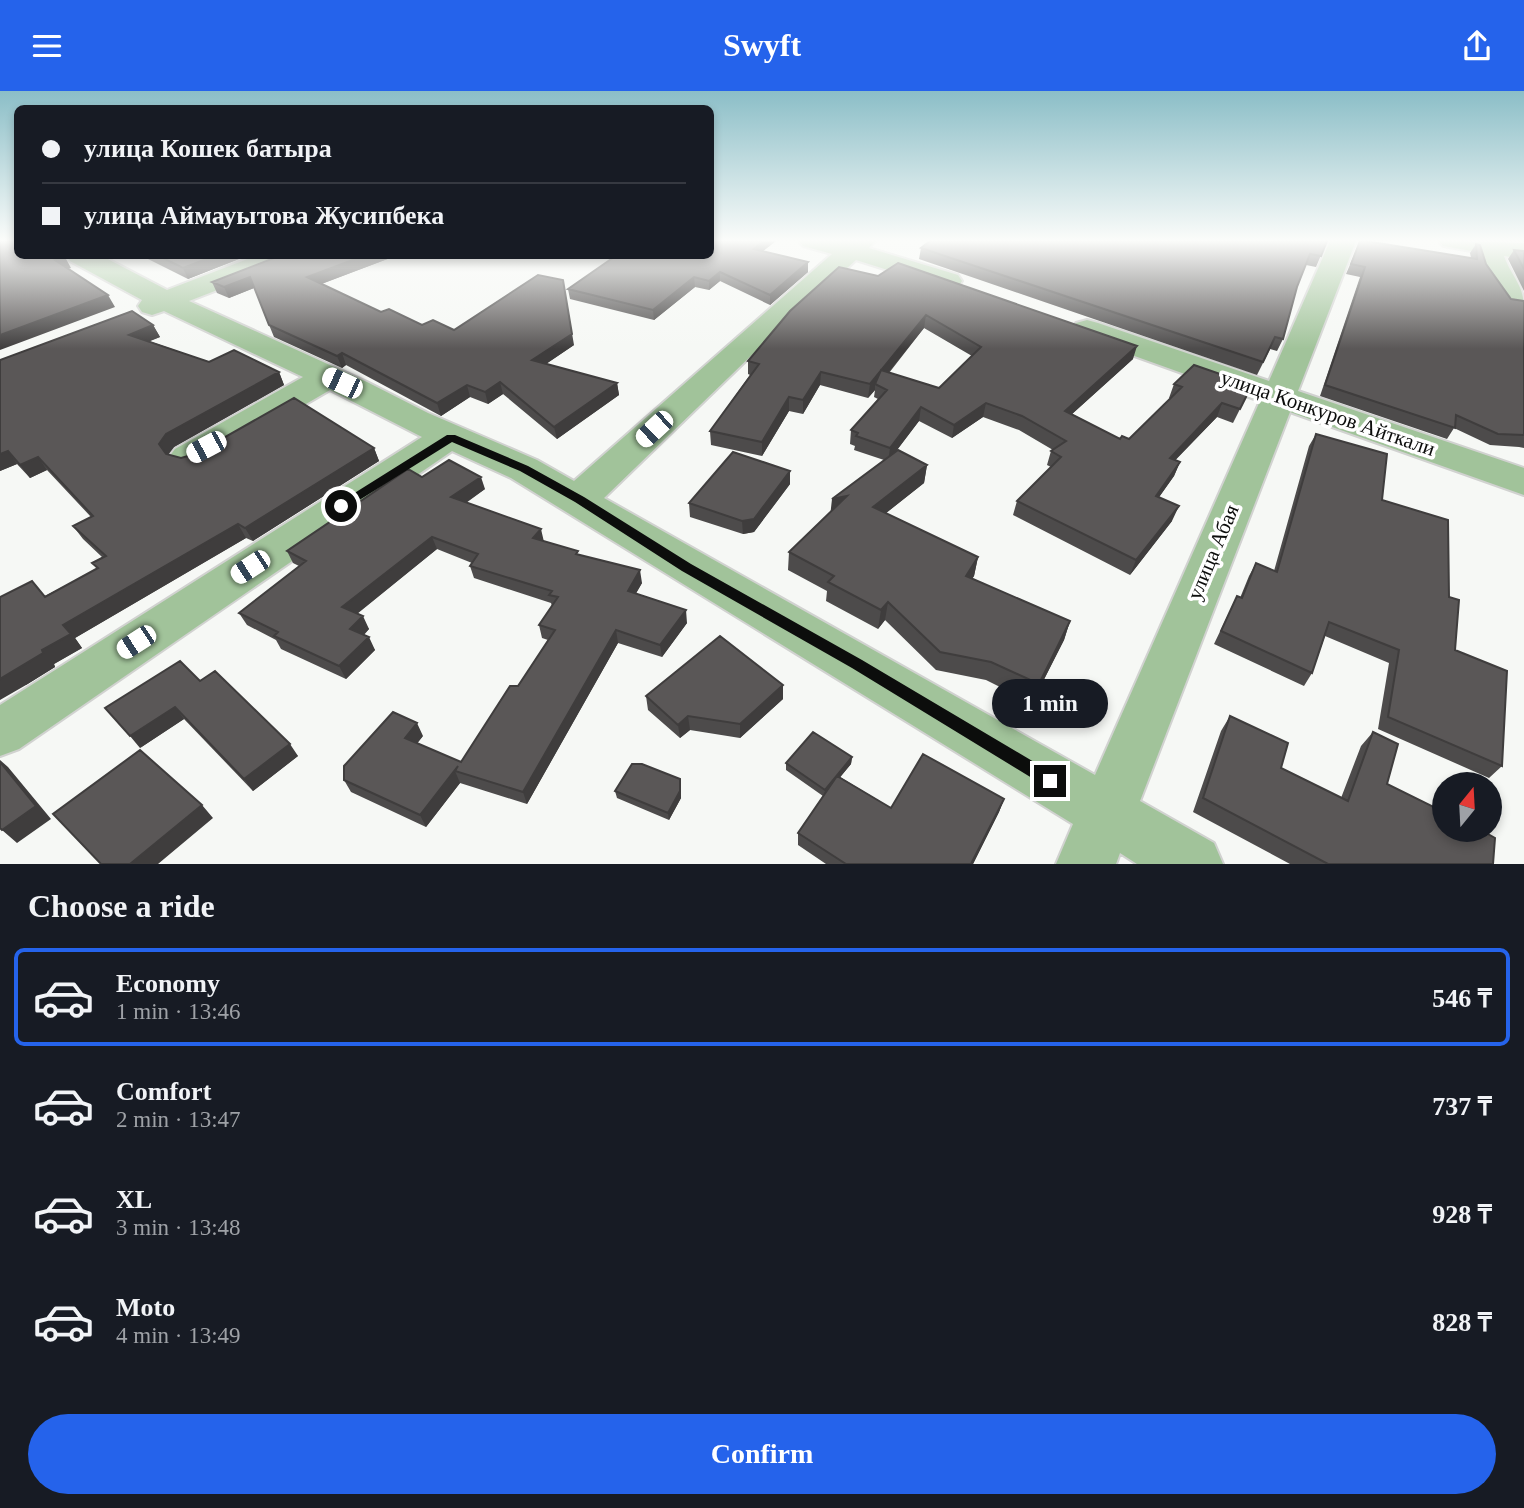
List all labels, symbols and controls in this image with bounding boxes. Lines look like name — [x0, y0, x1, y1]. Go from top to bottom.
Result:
icon: menu — [28, 27, 66, 65]
text: Swyft — [723, 27, 801, 63]
icon: share — [1458, 27, 1496, 65]
text: улица Кошек батыра — [84, 134, 332, 163]
text: улица Аймауытова Жусипбека — [84, 201, 444, 230]
car — [319, 365, 366, 401]
street label: улица Конкуров Айткали — [1218, 365, 1438, 461]
car — [632, 407, 677, 451]
car — [183, 428, 230, 466]
route start — [325, 490, 357, 522]
street label: улица Абая — [1182, 501, 1244, 603]
car — [227, 547, 274, 587]
car — [113, 622, 160, 662]
callout: 1 min — [992, 679, 1108, 729]
text: 1 min — [1022, 691, 1078, 716]
route end — [1034, 765, 1066, 797]
north arrow — [1432, 772, 1502, 842]
map controls — [1432, 772, 1502, 842]
text: Choose a ride — [28, 888, 215, 924]
icon: car — [32, 966, 95, 1029]
text: Economy — [116, 969, 220, 998]
text: 546 ₸ — [1432, 984, 1492, 1013]
text: 1 min · 13:46 — [116, 999, 241, 1024]
icon: car — [32, 1074, 95, 1137]
text: Comfort — [116, 1077, 211, 1106]
text: 737 ₸ — [1432, 1092, 1492, 1121]
text: 2 min · 13:47 — [116, 1107, 241, 1132]
icon: car — [32, 1182, 95, 1245]
text: XL — [116, 1185, 152, 1214]
text: 928 ₸ — [1432, 1200, 1492, 1229]
text: 3 min · 13:48 — [116, 1215, 241, 1240]
icon: car — [32, 1290, 95, 1353]
text: Moto — [116, 1293, 175, 1322]
text: 828 ₸ — [1432, 1308, 1492, 1337]
text: 4 min · 13:49 — [116, 1323, 241, 1348]
button: Confirm — [28, 1414, 1496, 1494]

